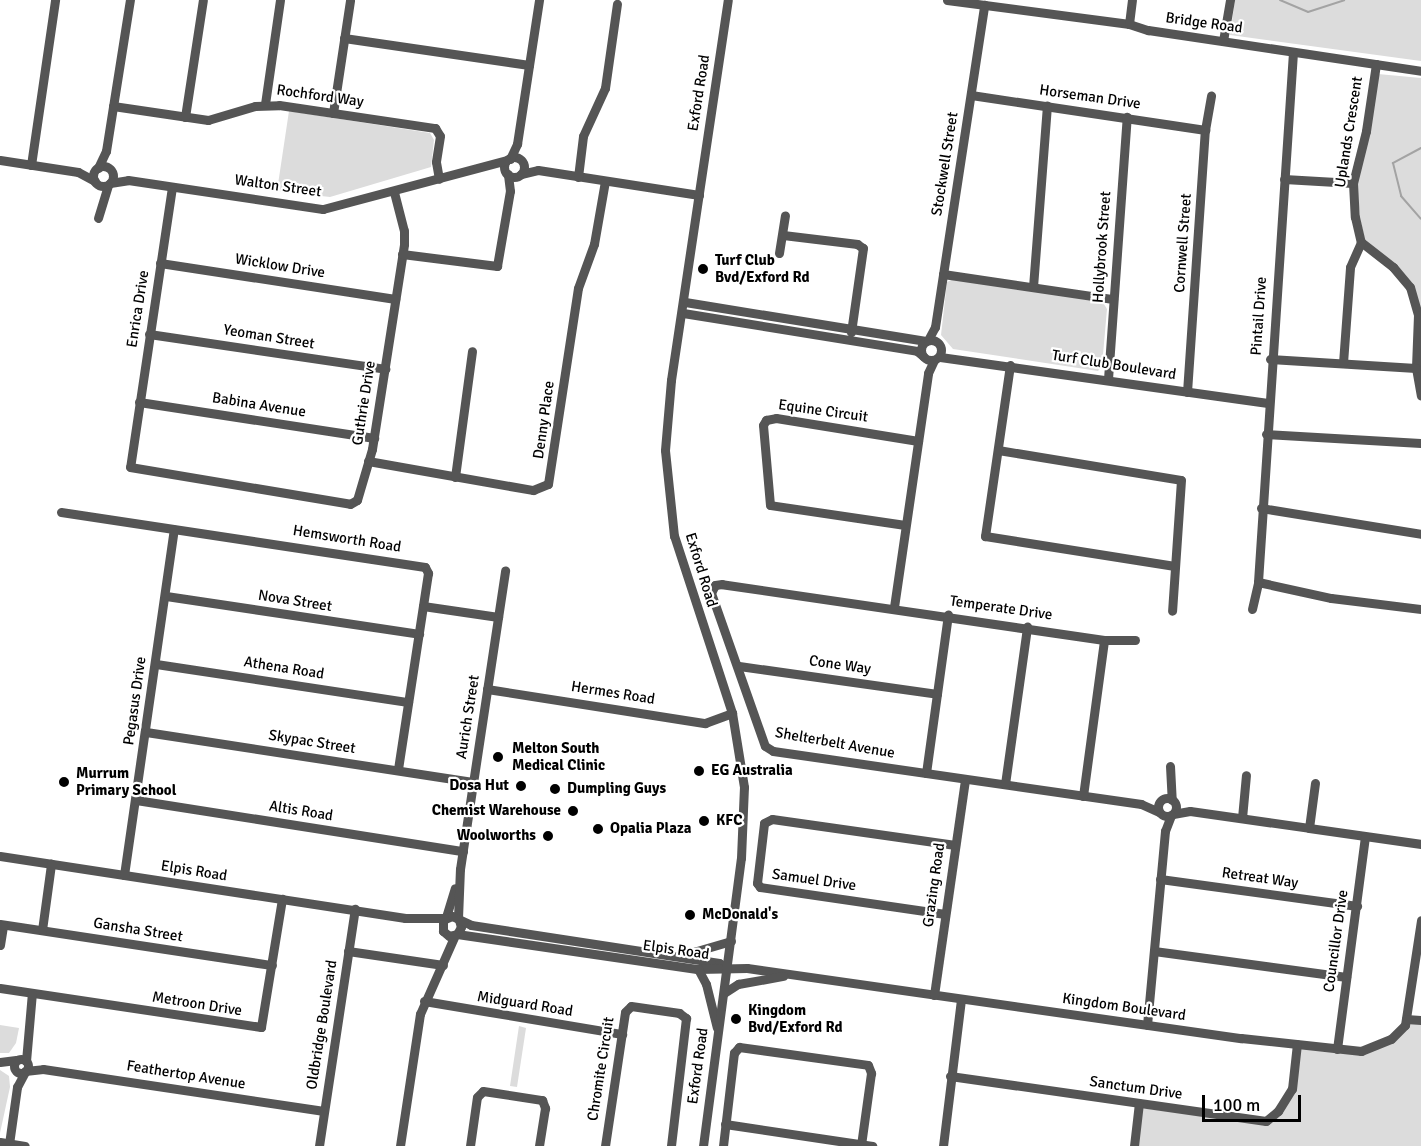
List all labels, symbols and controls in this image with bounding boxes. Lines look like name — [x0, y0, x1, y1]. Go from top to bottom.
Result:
street label: Bridge Road — [1164, 9, 1244, 37]
street label: Exford Road — [684, 54, 714, 132]
street label: Uplands Crescent — [1331, 75, 1367, 189]
street label: Rochford Way — [275, 81, 365, 111]
street label: Horseman Drive — [1038, 81, 1142, 113]
street label: Stockwell Street — [928, 111, 962, 217]
street label: Walton Street — [233, 171, 323, 201]
street label: Hollybrook Street — [1089, 190, 1115, 304]
street label: Cornwell Street — [1171, 193, 1195, 293]
street label: Wicklow Drive — [234, 250, 326, 282]
place label: Turf Club Bvd/Exford Rd — [715, 251, 810, 286]
marker: Turf Club Bvd/Exford Rd — [696, 262, 710, 276]
street label: Enrica Drive — [123, 269, 153, 349]
street label: Pintail Drive — [1247, 276, 1271, 356]
street label: Yeoman Street — [222, 321, 316, 353]
street label: Turf Club Boulevard — [1050, 346, 1178, 384]
street label: Guthrie Drive — [348, 359, 380, 447]
street label: Denny Place — [530, 380, 558, 460]
street label: Babina Avenue — [211, 389, 307, 421]
street label: Equine Circuit — [777, 396, 869, 426]
street label: Hemsworth Road — [292, 522, 402, 556]
street label: Exford Road — [681, 531, 721, 609]
street label: Nova Street — [257, 586, 333, 616]
street label: Temperate Drive — [949, 592, 1053, 624]
street label: Cone Way — [808, 652, 872, 678]
street label: Athena Road — [243, 653, 325, 683]
street label: Pegasus Drive — [120, 656, 150, 746]
street label: Aurich Street — [452, 674, 484, 760]
street label: Hermes Road — [570, 677, 656, 709]
street label: Shelterbelt Avenue — [774, 724, 896, 762]
street label: Skypac Street — [267, 726, 357, 758]
place label: Melton South Medical Clinic — [512, 739, 605, 774]
marker: Melton South Medical Clinic — [489, 748, 507, 766]
place label: EG Australia — [711, 762, 793, 780]
place label: Murrum Primary School — [76, 764, 176, 799]
marker: EG Australia — [692, 764, 706, 778]
marker: Murrum Primary School — [57, 775, 71, 789]
place label: Dosa Hut — [449, 777, 509, 795]
marker: Dosa Hut — [514, 779, 528, 793]
place label: Dumpling Guys — [567, 780, 666, 798]
marker: Dumpling Guys — [548, 782, 562, 796]
street label: Altis Road — [268, 797, 334, 825]
place label: Chemist Warehouse — [432, 802, 561, 820]
marker: Chemist Warehouse — [566, 804, 580, 818]
place label: KFC — [716, 812, 742, 830]
marker: KFC — [697, 814, 711, 828]
place label: Opalia Plaza — [610, 820, 691, 838]
marker: Opalia Plaza — [591, 822, 605, 836]
place label: Woolworths — [457, 827, 536, 845]
marker: Woolworths — [541, 829, 555, 843]
street label: Grazing Road — [919, 842, 949, 928]
street label: Elpis Road — [160, 857, 228, 885]
street label: Retreat Way — [1221, 864, 1299, 892]
street label: Samuel Drive — [771, 865, 857, 895]
street label: Councillor Drive — [1320, 889, 1352, 993]
place label: McDonald's — [702, 906, 778, 924]
marker: McDonald's — [683, 908, 697, 922]
street label: Gansha Street — [92, 914, 184, 946]
street label: Elpis Road — [642, 936, 710, 964]
street label: Oldbridge Boulevard — [303, 959, 341, 1091]
street label: Metroon Drive — [151, 988, 243, 1020]
street label: Midguard Road — [476, 988, 574, 1020]
street label: Kingdom Boulevard — [1061, 989, 1187, 1025]
place label: Kingdom Bvd/Exford Rd — [748, 1001, 843, 1036]
marker: Kingdom Bvd/Exford Rd — [729, 1012, 743, 1026]
street label: Chromite Circuit — [584, 1016, 618, 1122]
street label: Exford Road — [684, 1027, 712, 1105]
street label: Feathertop Avenue — [125, 1057, 247, 1093]
street label: Sanctum Drive — [1088, 1073, 1184, 1103]
scale bar — [1205, 1083, 1304, 1121]
text: 100 m — [1213, 1094, 1260, 1116]

